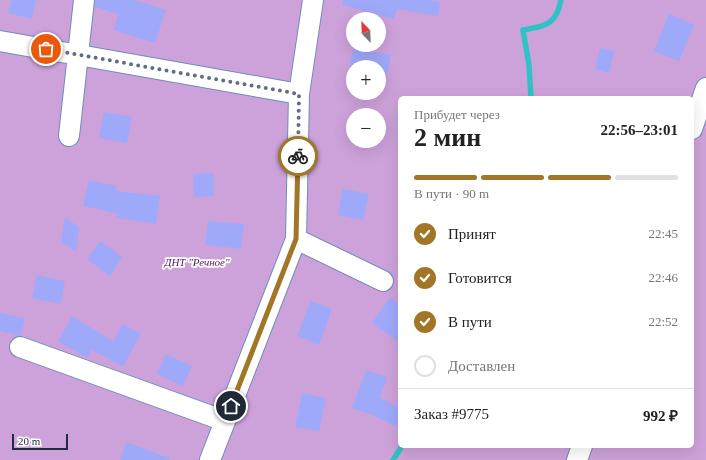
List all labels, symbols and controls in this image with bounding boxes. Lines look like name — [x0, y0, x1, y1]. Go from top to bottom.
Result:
north arrow — [346, 12, 386, 52]
map controls — [346, 12, 386, 148]
pin — [29, 32, 63, 66]
icon: bag — [35, 38, 57, 60]
button: + — [346, 60, 386, 100]
text: Прибудет через — [414, 107, 500, 122]
button: − — [346, 108, 386, 148]
text: 22:56–23:01 — [601, 122, 678, 138]
text: 2 мин — [414, 123, 481, 152]
courier — [278, 136, 318, 176]
icon: bike — [287, 145, 309, 167]
text: В пути · 90 m — [414, 186, 489, 201]
icon: check — [414, 223, 436, 245]
text: Принят — [448, 226, 496, 242]
text: 22:45 — [648, 226, 678, 241]
park label: ДНТ "Речное" — [163, 256, 230, 268]
icon: check — [414, 267, 436, 289]
text: Готовится — [448, 270, 512, 286]
text: 22:46 — [648, 270, 678, 285]
icon: check — [414, 311, 436, 333]
text: В пути — [448, 314, 492, 330]
text: 22:52 — [648, 314, 678, 329]
text: Доставлен — [448, 358, 515, 374]
pin — [214, 389, 248, 423]
icon: home — [220, 395, 242, 417]
text: Заказ #9775 — [414, 406, 489, 422]
text: 992 ₽ — [643, 408, 678, 424]
scale bar — [12, 432, 68, 451]
text: 20 m — [18, 435, 40, 447]

